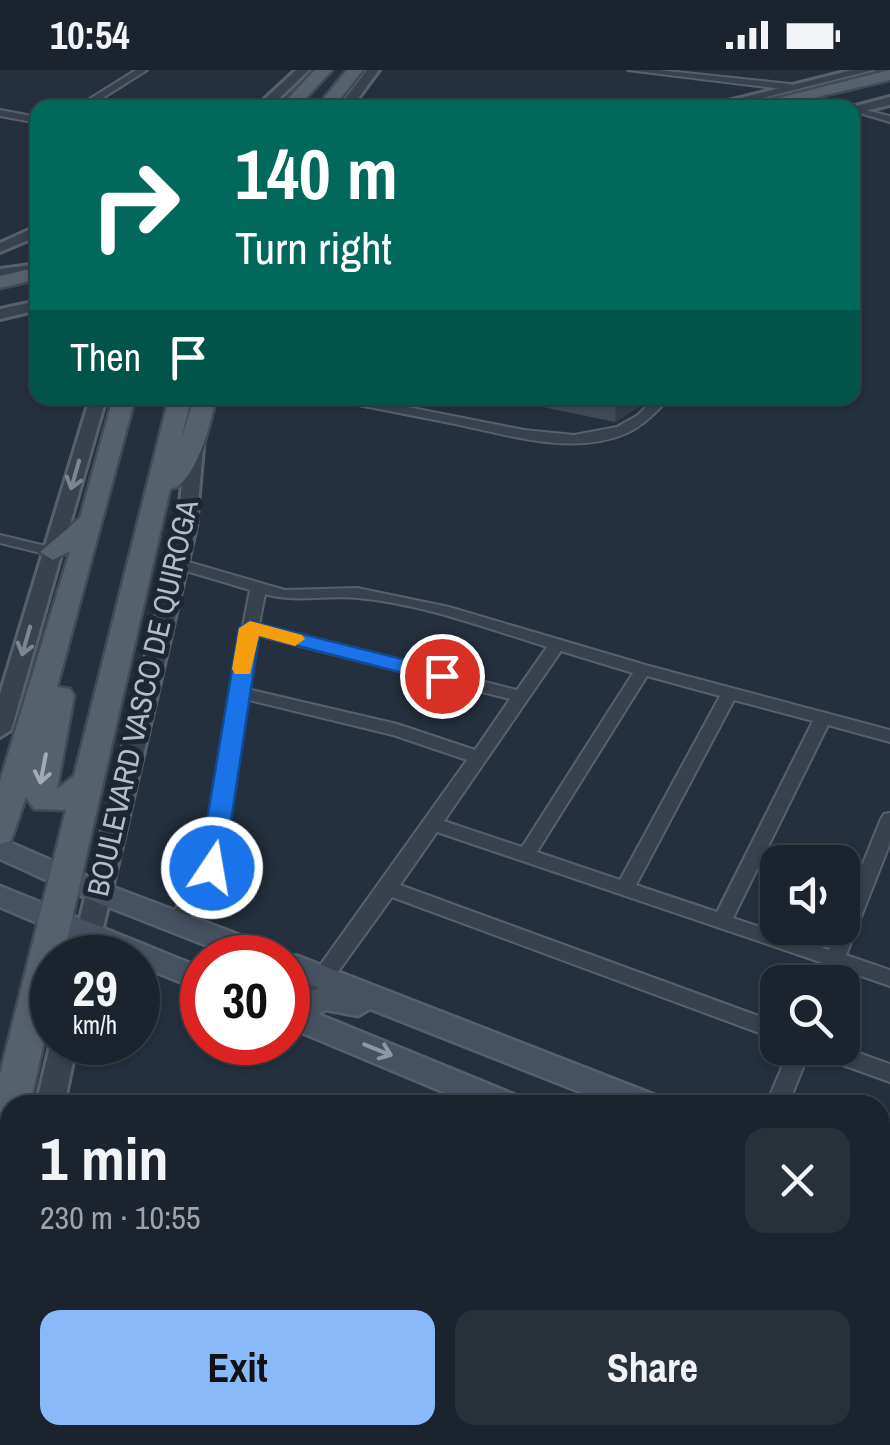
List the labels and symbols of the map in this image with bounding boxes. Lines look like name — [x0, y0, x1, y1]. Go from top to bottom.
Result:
one-way arrow — [65, 459, 83, 490]
street label: BOULEVARD VASCO DE QUIROGA — [77, 495, 207, 900]
one-way arrow — [16, 625, 34, 656]
pin — [400, 634, 485, 719]
one-way arrow — [33, 752, 52, 784]
position arrow — [160, 816, 264, 920]
speed limit sign: 30 — [180, 935, 310, 1065]
one-way arrow — [362, 1043, 393, 1061]

